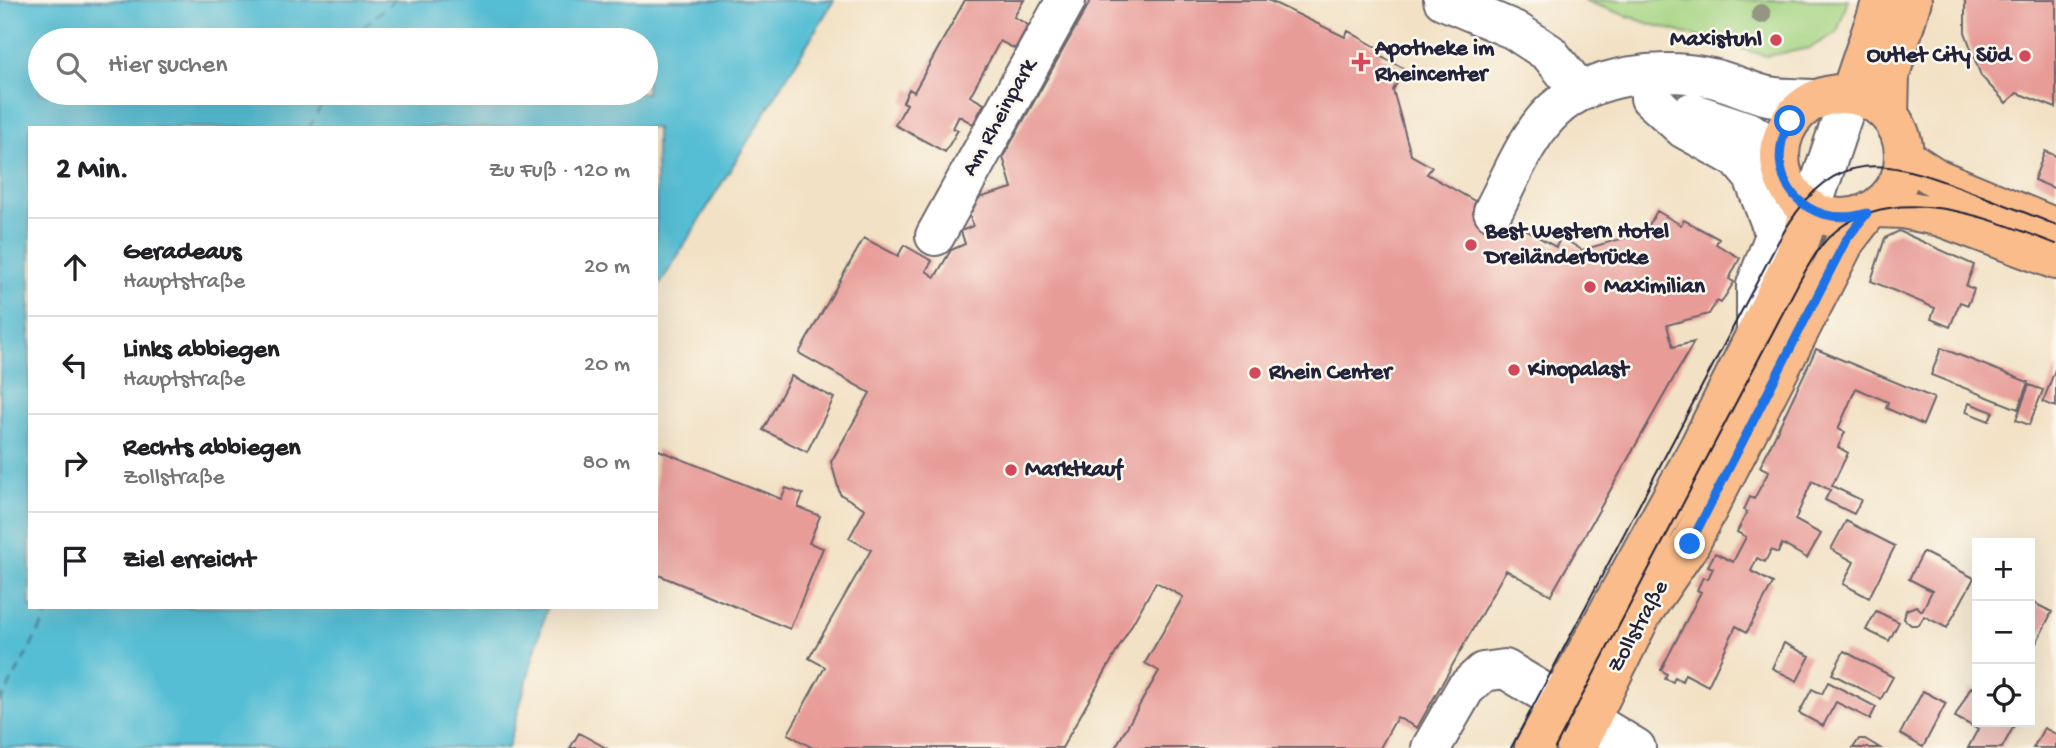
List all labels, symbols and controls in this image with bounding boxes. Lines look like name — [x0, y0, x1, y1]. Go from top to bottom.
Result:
place label: Maxistuhl — [1670, 27, 1762, 54]
search box — [28, 28, 658, 105]
marker: Maxistuhl — [1768, 32, 1784, 48]
place label: Apotheke im Rheincenter — [1374, 36, 1495, 89]
place label: Outlet City Süd — [1867, 43, 2014, 70]
icon: search — [52, 48, 90, 86]
marker: Outlet City Süd — [2017, 48, 2033, 64]
text: Hier suchen — [108, 51, 228, 82]
street label: Am Rheinpark — [957, 52, 1045, 181]
marker: Apotheke im Rheincenter — [1353, 54, 1369, 70]
route start — [1774, 105, 1805, 136]
text: 2 Min. — [56, 154, 129, 189]
text: Zu Fuß · 120 m — [489, 158, 630, 185]
place label: Best Western Hotel Dreiländerbrücke — [1483, 219, 1669, 272]
marker: Best Western Hotel Dreiländerbrücke — [1463, 237, 1479, 253]
text: Geradeaus — [123, 238, 241, 269]
icon: ahead — [56, 248, 94, 286]
text: 20 m — [584, 254, 630, 281]
text: Hauptstraße — [123, 269, 245, 296]
place label: Maximilian — [1604, 274, 1706, 301]
marker: Maximilian — [1582, 279, 1598, 295]
text: Links abbiegen — [123, 336, 279, 367]
icon: left — [56, 346, 94, 384]
text: 20 m — [584, 352, 630, 379]
place label: Kinopalast — [1527, 357, 1631, 384]
place label: Rhein Center — [1268, 360, 1394, 387]
marker: Kinopalast — [1506, 362, 1522, 378]
marker: Rhein Center — [1247, 365, 1263, 381]
text: Hauptstraße — [123, 367, 245, 394]
text: Rechts abbiegen — [123, 434, 301, 465]
icon: right — [56, 444, 94, 482]
text: 80 m — [583, 450, 630, 477]
place label: Marktkauf — [1025, 457, 1124, 484]
marker: Marktkauf — [1003, 462, 1019, 478]
text: Zollstraße — [123, 465, 225, 492]
route end — [1674, 528, 1705, 559]
map controls — [1972, 538, 2035, 727]
button: + — [1972, 538, 2035, 601]
icon: arrive — [56, 542, 94, 580]
text: Ziel erreicht — [123, 546, 255, 577]
street label: Zollstraße — [1603, 575, 1676, 678]
button: − — [1972, 601, 2035, 664]
button: locate — [1972, 664, 2035, 727]

